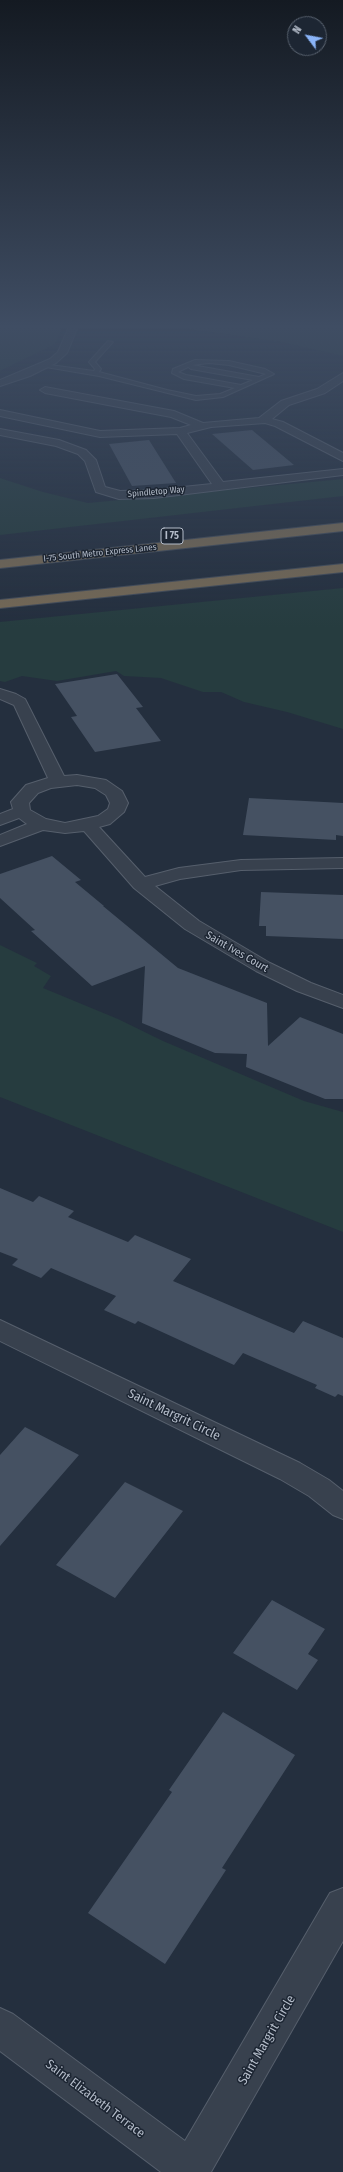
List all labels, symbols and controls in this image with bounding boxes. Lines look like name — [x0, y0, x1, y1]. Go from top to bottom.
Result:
north arrow — [287, 16, 327, 56]
text: N — [290, 24, 305, 36]
street label: Spindletop Way — [127, 484, 185, 500]
road number: I 75 — [161, 528, 183, 544]
street label: I-75 South Metro Express Lanes — [43, 542, 157, 564]
street label: Saint Ives Court — [203, 929, 271, 975]
street label: Saint Margrit Circle — [125, 1386, 223, 1444]
street label: Saint Margrit Circle — [235, 1992, 299, 2088]
street label: Saint Elizabeth Terrace — [42, 2057, 148, 2141]

